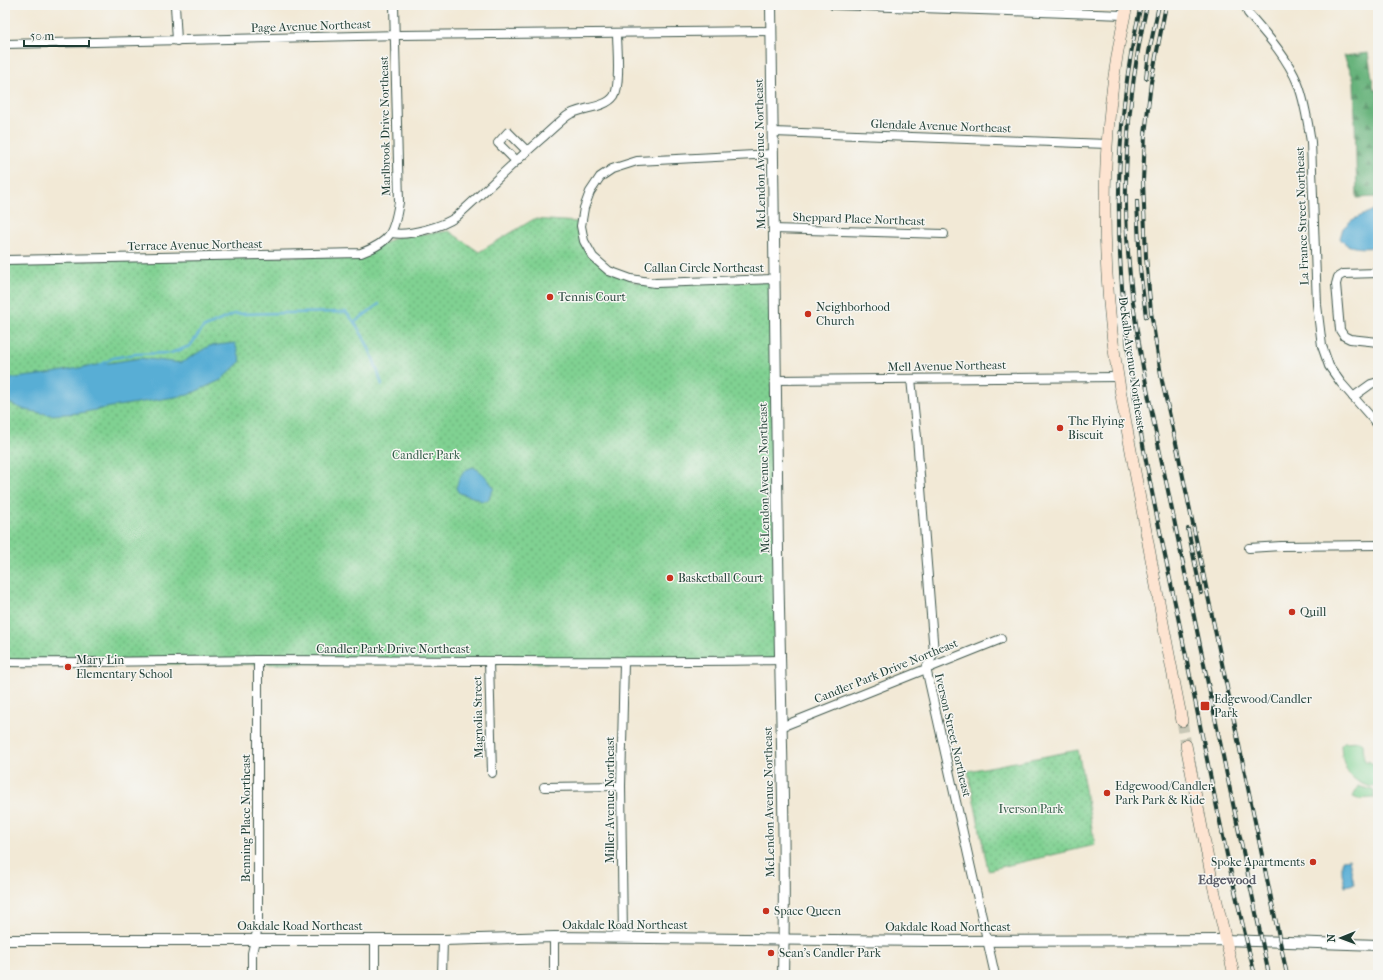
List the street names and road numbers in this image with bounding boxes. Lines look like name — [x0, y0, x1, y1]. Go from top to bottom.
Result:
street label: Page Avenue Northeast — [251, 17, 372, 35]
street label: Marlbrook Drive Northeast — [377, 55, 393, 196]
street label: McLendon Avenue Northeast — [752, 78, 768, 230]
street label: Glendale Avenue Northeast — [870, 117, 1012, 135]
street label: La France Street Northeast — [1293, 146, 1311, 286]
street label: Sheppard Place Northeast — [793, 210, 926, 228]
street label: Terrace Avenue Northeast — [127, 237, 263, 253]
street label: Callan Circle Northeast — [644, 261, 765, 275]
street label: DeKalb Avenue Northeast — [1116, 296, 1148, 431]
street label: Mell Avenue Northeast — [888, 358, 1007, 374]
street label: McLendon Avenue Northeast — [756, 402, 772, 554]
street label: Candler Park Drive Northeast — [812, 636, 960, 706]
street label: Candler Park Drive Northeast — [316, 642, 470, 656]
street label: Iverson Street Northeast — [932, 672, 974, 799]
street label: Magnolia Street — [470, 675, 486, 758]
street label: McLendon Avenue Northeast — [761, 726, 777, 878]
street label: Miller Avenue Northeast — [603, 736, 617, 864]
street label: Benning Place Northeast — [239, 753, 253, 882]
street label: Oakdale Road Northeast — [562, 918, 688, 932]
street label: Oakdale Road Northeast — [237, 919, 363, 933]
street label: Oakdale Road Northeast — [885, 920, 1011, 934]

